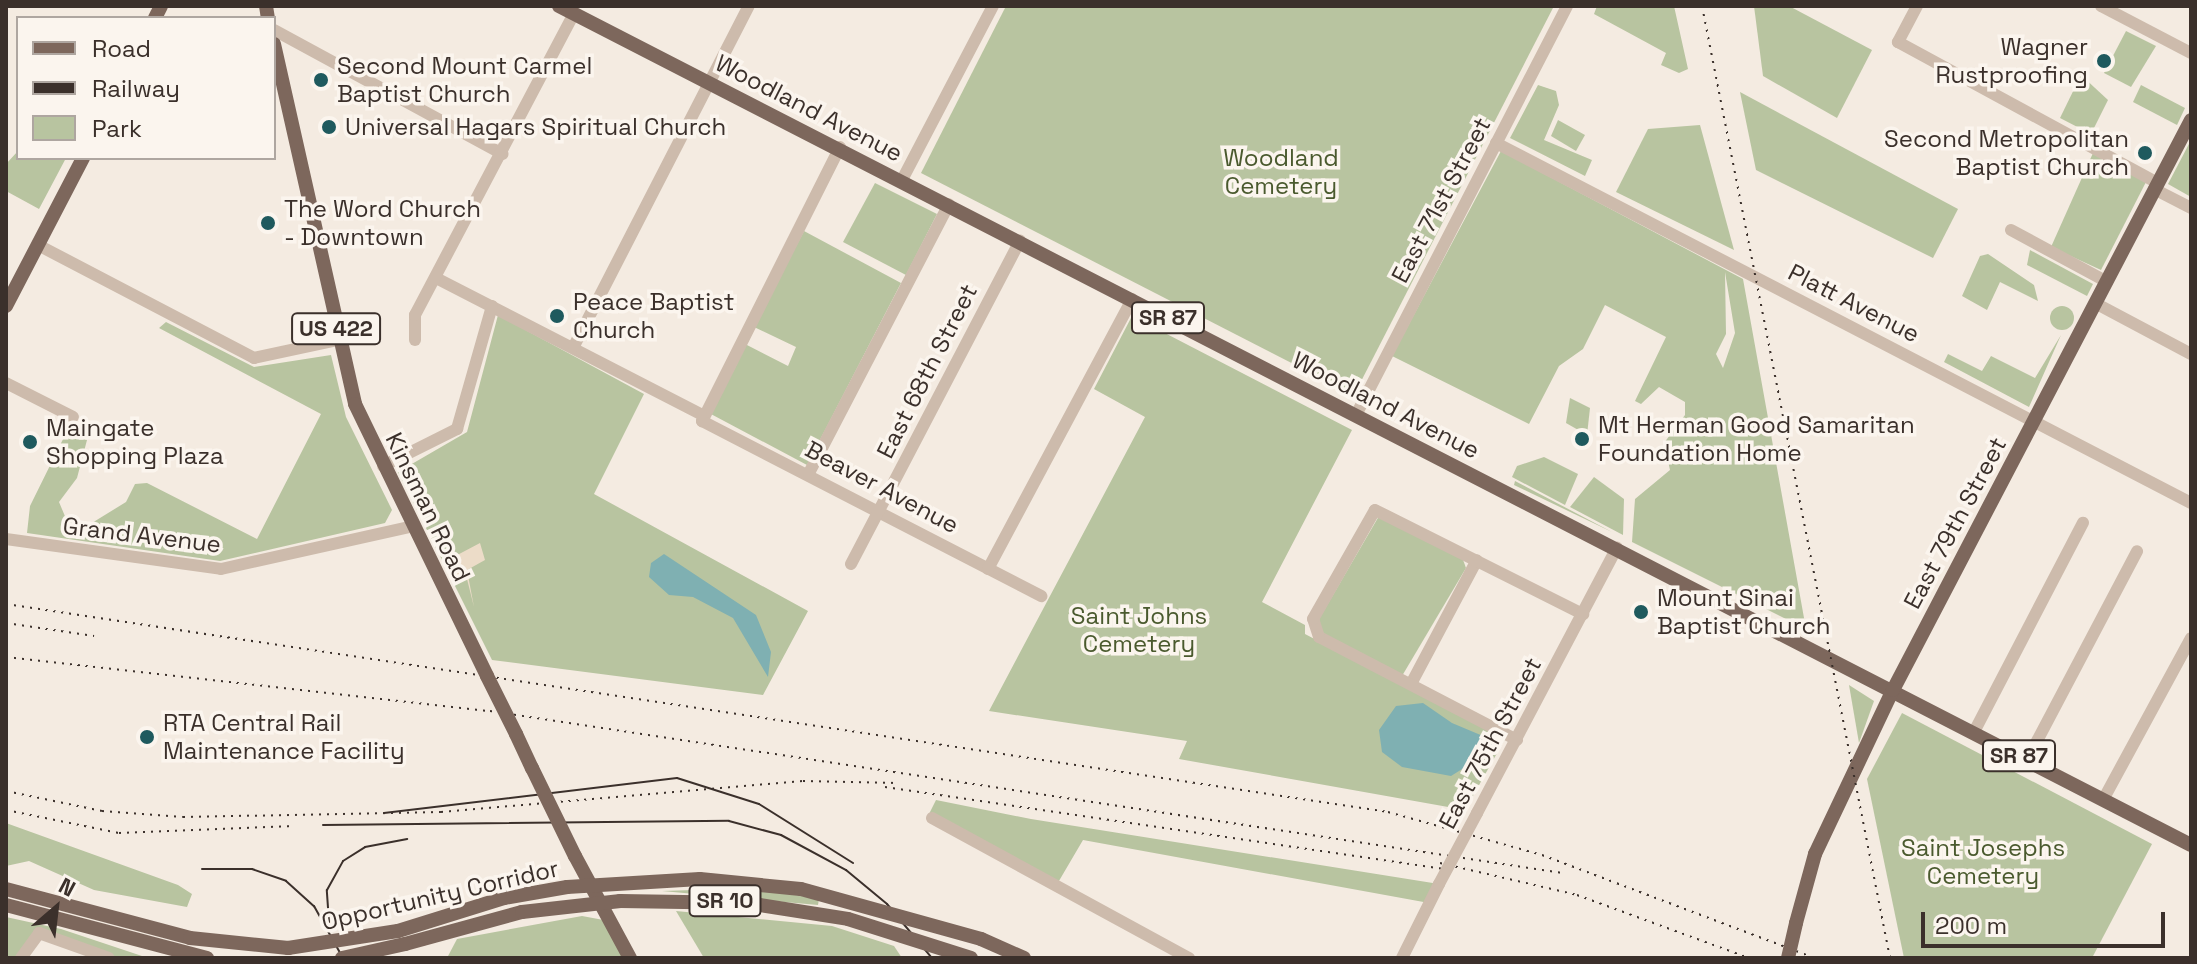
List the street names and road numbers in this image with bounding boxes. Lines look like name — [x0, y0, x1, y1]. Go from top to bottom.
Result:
street label: Woodland Avenue — [710, 48, 908, 168]
street label: East 71st Street — [1385, 112, 1497, 288]
street label: Platt Avenue — [1783, 258, 1925, 348]
street label: East 68th Street — [871, 279, 983, 463]
road number: SR 87 — [1130, 300, 1206, 336]
road number: US 422 — [290, 311, 382, 347]
street label: Woodland Avenue — [1287, 345, 1485, 465]
street label: Kinsman Road — [380, 428, 476, 586]
street label: East 79th Street — [1898, 432, 2012, 614]
street label: Beaver Avenue — [800, 434, 964, 540]
street label: Grand Avenue — [61, 511, 223, 559]
street label: East 75th Street — [1433, 652, 1547, 834]
road number: SR 87 — [1981, 738, 2057, 774]
street label: Opportunity Corridor — [319, 854, 561, 936]
road number: SR 10 — [687, 883, 763, 919]

